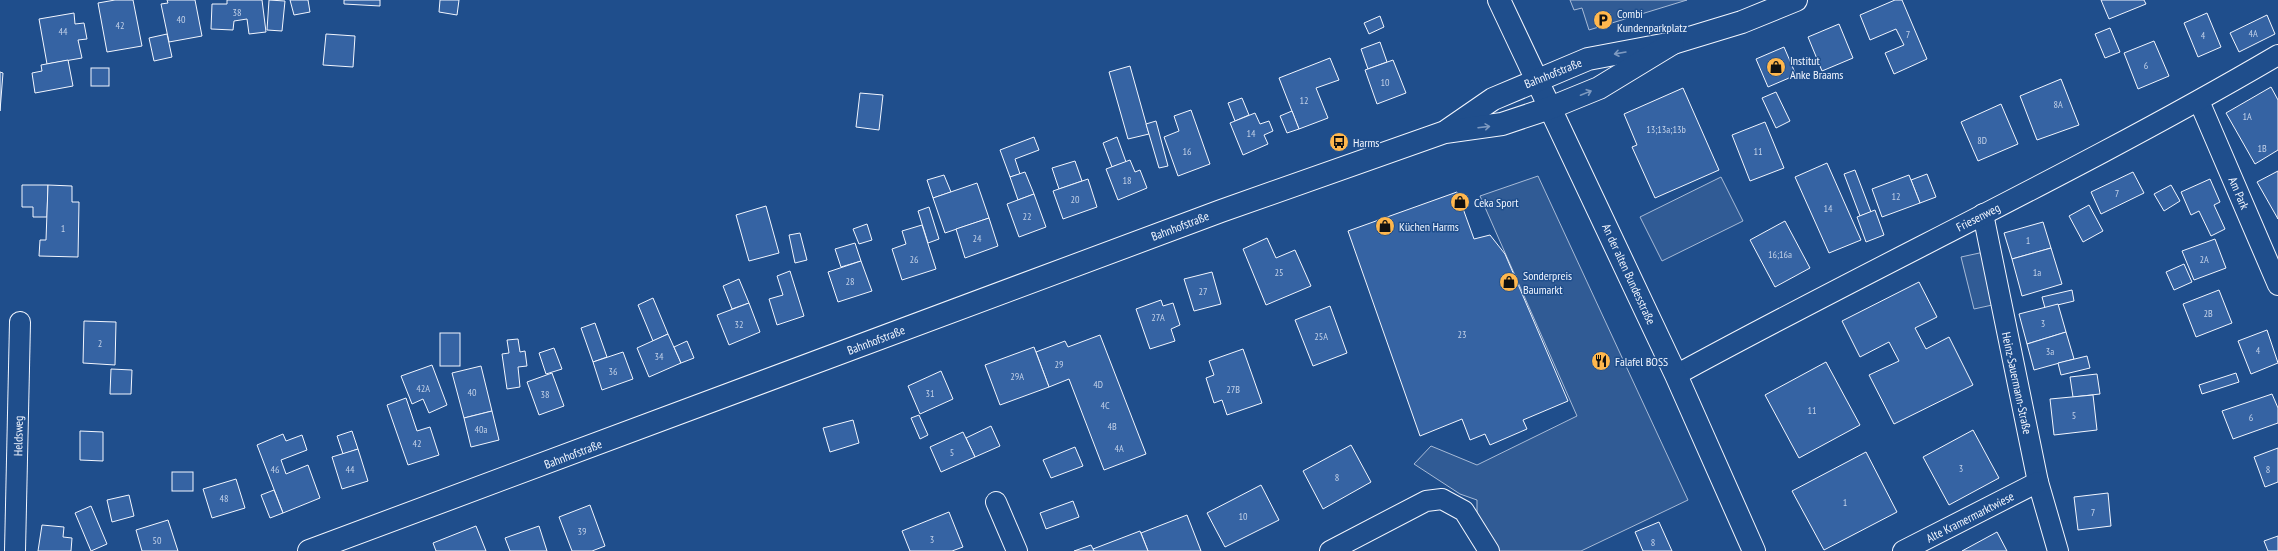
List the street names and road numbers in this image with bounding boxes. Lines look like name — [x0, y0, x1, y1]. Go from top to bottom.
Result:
street label: Bahnhofstraße — [1522, 55, 1584, 91]
street label: Am Park — [2225, 174, 2253, 212]
street label: Friesenweg — [1954, 200, 2002, 234]
street label: Bahnhofstraße — [1149, 208, 1211, 244]
street label: An der alten Bundesstraße — [1599, 221, 1659, 327]
street label: Bahnhofstraße — [845, 322, 907, 358]
street label: Heinz-Sauermann-Straße — [1999, 331, 2035, 435]
street label: Heldsweg — [10, 416, 26, 456]
street label: Bahnhofstraße — [542, 436, 604, 472]
street label: Alte Kramermarktwiese — [1924, 488, 2016, 546]

